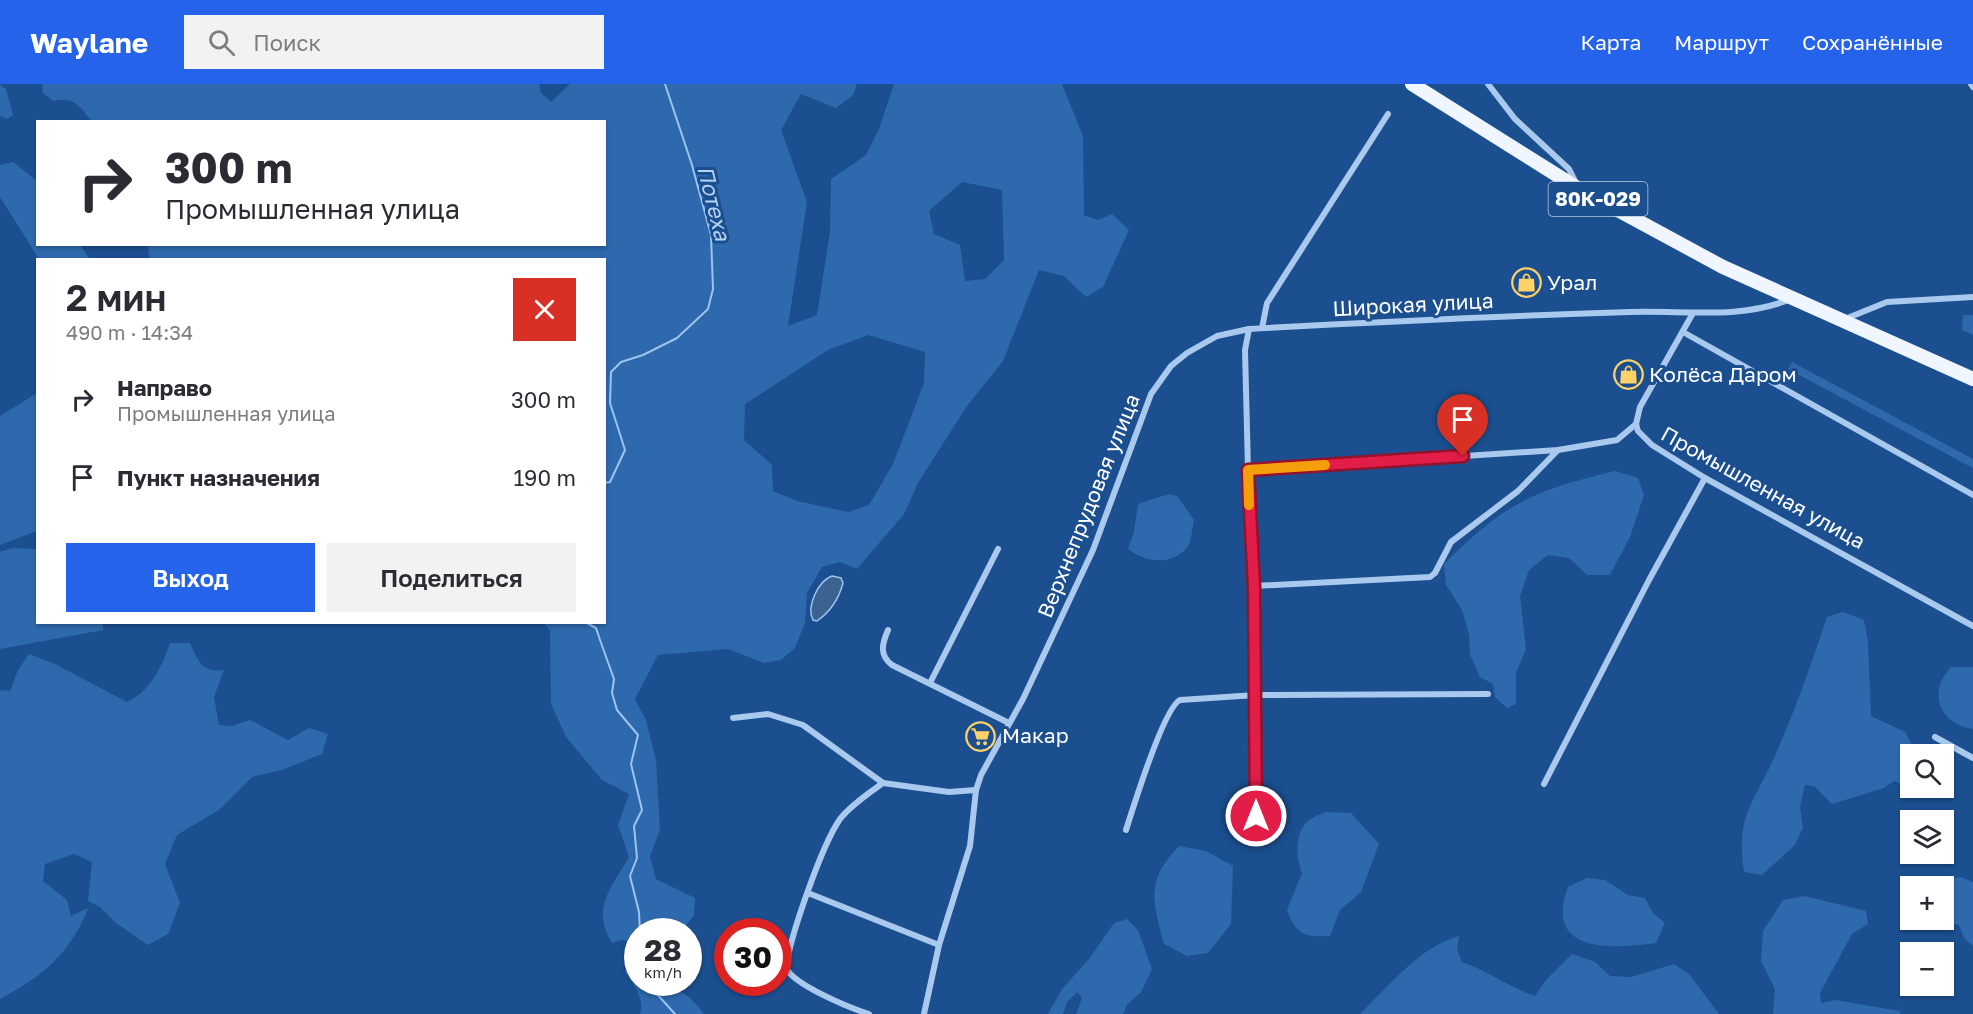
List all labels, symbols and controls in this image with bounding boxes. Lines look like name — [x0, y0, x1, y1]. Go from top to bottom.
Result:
search box — [184, 15, 604, 69]
text: Waylane — [30, 26, 148, 59]
icon: search — [205, 26, 238, 59]
text: Поиск — [253, 29, 321, 56]
text: Карта — [1580, 29, 1641, 55]
text: Маршрут — [1674, 29, 1769, 55]
text: Сохранённые — [1802, 29, 1943, 55]
text: 300 m — [165, 142, 292, 192]
icon: right — [66, 144, 144, 222]
water label: Потеха — [692, 162, 737, 245]
road number: 80К-029 — [1548, 182, 1648, 216]
text: Промышленная улица — [165, 193, 460, 225]
shop icon: Урал — [1510, 267, 1542, 299]
place label: Урал — [1547, 269, 1597, 295]
text: 2 мин — [66, 276, 166, 319]
button: close — [513, 278, 576, 341]
street label: Широкая улица — [1332, 287, 1494, 321]
text: 490 m · 14:34 — [66, 320, 193, 344]
shop icon: Колёса Даром — [1612, 359, 1644, 391]
place label: Колёса Даром — [1649, 361, 1797, 387]
text: Направо — [117, 374, 212, 401]
icon: right — [66, 383, 99, 416]
text: 300 m — [511, 386, 576, 413]
street label: Верхнепрудовая улица — [1031, 390, 1145, 621]
pin — [1437, 394, 1488, 456]
text: Промышленная улица — [117, 401, 336, 425]
icon: arrive — [1446, 403, 1479, 436]
street label: Промышленная улица — [1657, 420, 1870, 554]
icon: arrive — [66, 461, 99, 494]
text: Пункт назначения — [117, 464, 320, 491]
text: 190 m — [513, 464, 576, 491]
button: Выход — [66, 543, 315, 612]
button: Поделиться — [327, 543, 576, 612]
supermarket icon: Макар — [965, 720, 997, 752]
place label: Макар — [1002, 722, 1069, 748]
map controls — [1900, 744, 1954, 996]
button: search — [1900, 744, 1954, 798]
position arrow — [1224, 784, 1288, 848]
button: layers — [1900, 810, 1954, 864]
button: + — [1900, 876, 1954, 930]
speed limit sign: 30 — [714, 918, 792, 996]
text: 28 — [644, 932, 682, 968]
button: − — [1900, 942, 1954, 996]
text: km/h — [644, 963, 682, 981]

